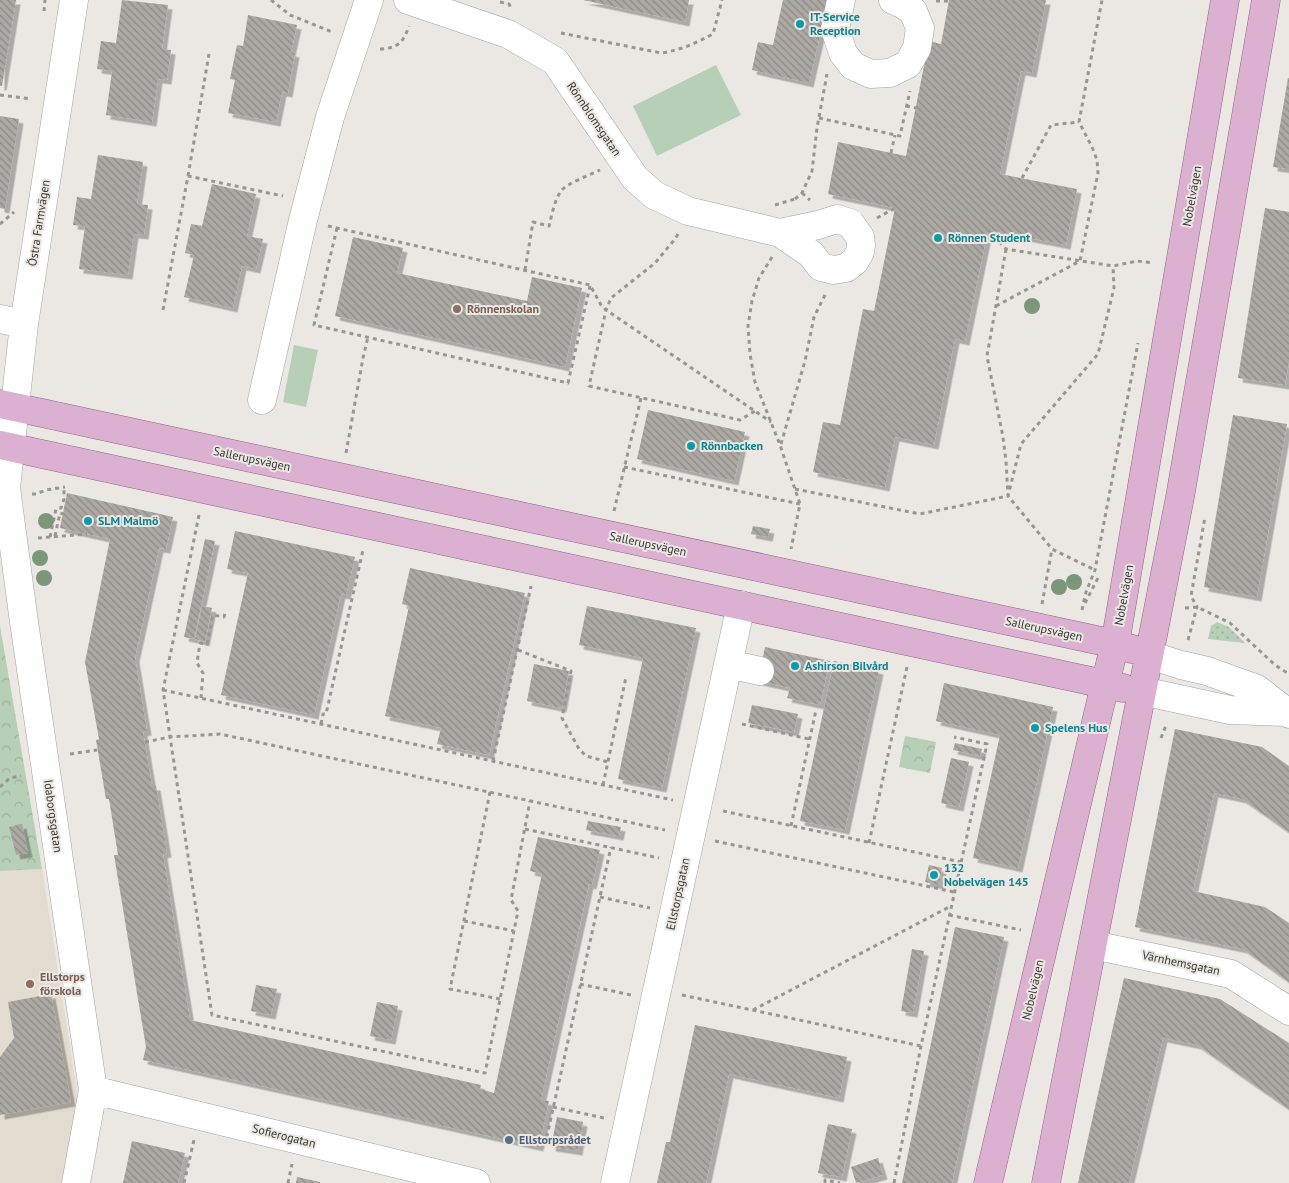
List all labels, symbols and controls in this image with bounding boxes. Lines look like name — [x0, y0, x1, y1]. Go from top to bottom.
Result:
place label: IT-Service Reception — [810, 9, 861, 38]
marker: IT-Service Reception — [794, 18, 806, 30]
street label: Rönnblomsgatan — [564, 79, 625, 159]
street label: Nobelvägen — [1179, 164, 1204, 227]
street label: Östra Farmvägen — [24, 179, 53, 267]
place label: Rönnen Student — [948, 230, 1031, 245]
marker: Rönnen Student — [932, 232, 944, 244]
place label: Rönnenskolan — [467, 301, 539, 316]
marker: Rönnenskolan — [451, 303, 463, 315]
place label: Rönnbacken — [701, 438, 763, 453]
marker: Rönnbacken — [685, 440, 697, 452]
street label: Sallerupsvägen — [212, 443, 292, 474]
place label: SLM Malmö — [98, 513, 159, 528]
marker: SLM Malmö — [82, 515, 94, 527]
street label: Sallerupsvägen — [608, 528, 688, 559]
street label: Nobelvägen — [1111, 563, 1136, 626]
street label: Sallerupsvägen — [1004, 613, 1084, 644]
place label: Ashirson Bilvård — [805, 658, 889, 673]
marker: Ashirson Bilvård — [789, 660, 801, 672]
place label: Spelens Hus — [1045, 720, 1108, 735]
marker: Spelens Hus — [1029, 722, 1041, 734]
street label: Idaborgsgatan — [41, 779, 66, 853]
street label: Ellstorpsgatan — [663, 856, 692, 931]
place label: 132 Nobelvägen 145 — [944, 860, 1029, 889]
marker: 132 Nobelvägen 145 — [928, 869, 940, 881]
street label: Värnhemsgatan — [1140, 947, 1221, 978]
street label: Nobelvägen — [1018, 958, 1047, 1022]
place label: Ellstorps förskola — [40, 969, 85, 998]
marker: Ellstorps förskola — [24, 978, 36, 990]
street label: Sofierogatan — [251, 1120, 317, 1151]
place label: Ellstorpsrådet — [519, 1132, 591, 1147]
marker: Ellstorpsrådet — [503, 1134, 515, 1146]

